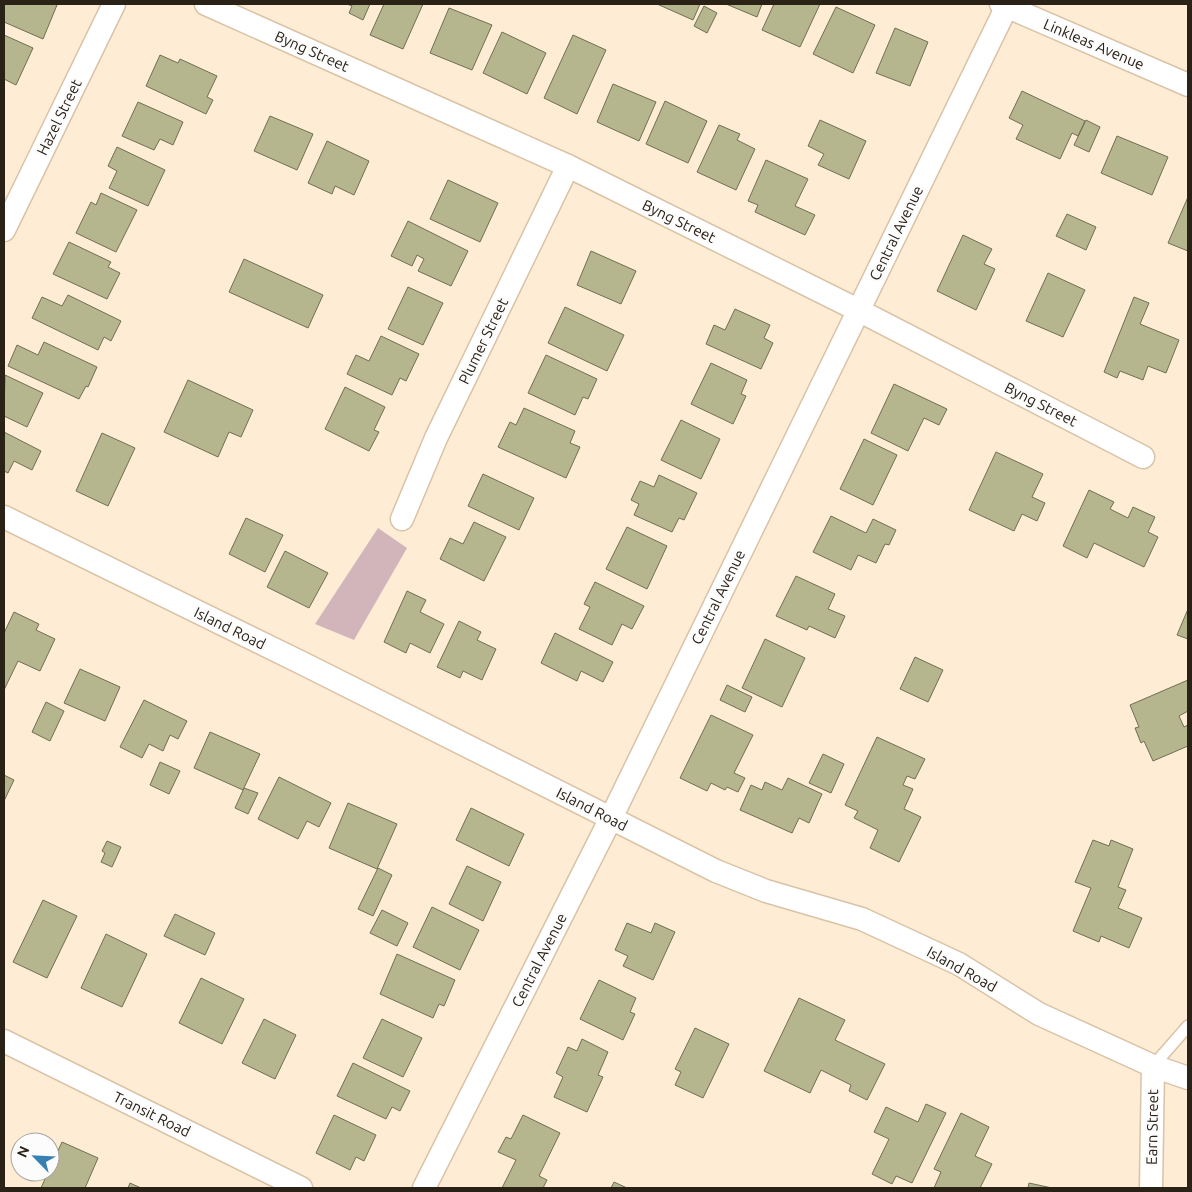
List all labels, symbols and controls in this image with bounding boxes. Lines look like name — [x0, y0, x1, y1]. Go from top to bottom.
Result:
street label: Linkleas Avenue — [1041, 15, 1147, 73]
street label: Byng Street — [272, 27, 352, 75]
street label: Hazel Street — [33, 76, 85, 158]
street label: Central Avenue — [866, 183, 926, 283]
street label: Byng Street — [640, 196, 718, 246]
street label: Plumer Street — [455, 295, 511, 387]
street label: Byng Street — [1002, 378, 1080, 430]
street label: Central Avenue — [688, 547, 748, 647]
street label: Island Road — [192, 603, 268, 653]
street label: Island Road — [554, 784, 630, 834]
street label: Central Avenue — [508, 910, 570, 1010]
street label: Island Road — [924, 943, 1000, 995]
street label: Transit Road — [111, 1088, 193, 1140]
street label: Earn Street — [1143, 1089, 1161, 1165]
north arrow — [10, 1132, 60, 1182]
text: N — [14, 1144, 33, 1160]

